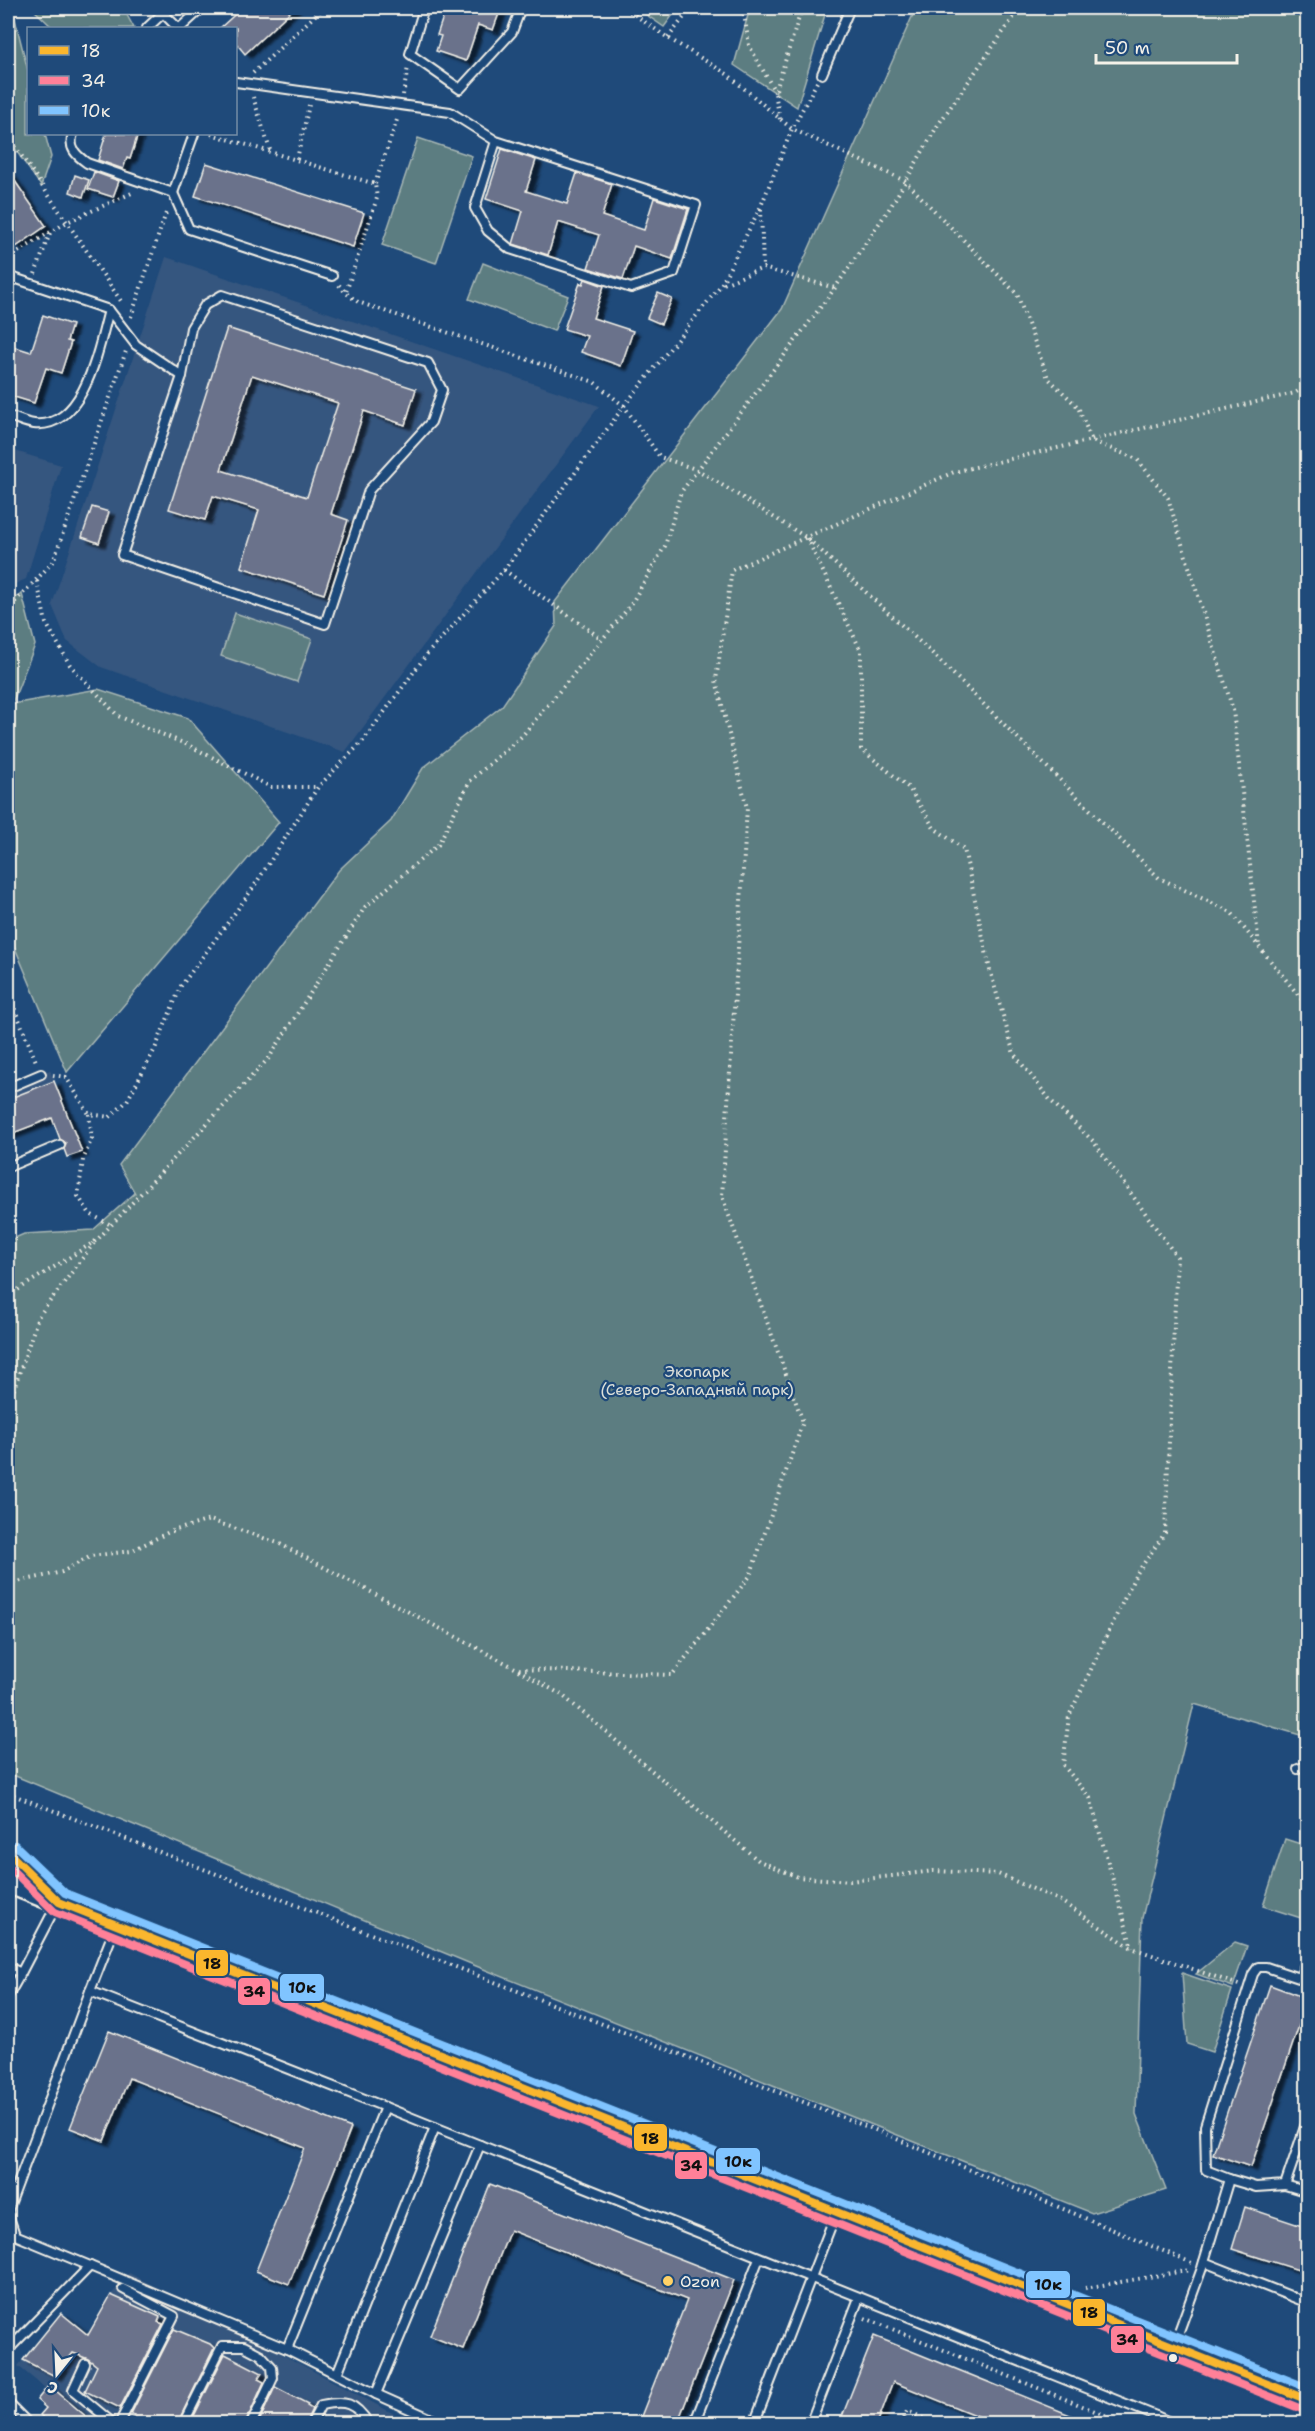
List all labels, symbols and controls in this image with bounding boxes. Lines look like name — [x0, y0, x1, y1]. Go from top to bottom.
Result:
legend — [27, 27, 237, 135]
scale bar — [1096, 27, 1237, 65]
text: 50 m — [1105, 36, 1150, 60]
text: 18 — [81, 39, 101, 63]
text: 34 — [81, 69, 106, 93]
text: 10к — [81, 99, 111, 123]
park label: Экопарк (Северо-Западный парк) — [600, 1361, 794, 1400]
line badge: 18 — [195, 1949, 229, 1977]
text: 18 — [203, 1953, 221, 1974]
line badge: 10к — [279, 1973, 325, 2002]
line badge: 34 — [237, 1977, 271, 2006]
text: 10к — [288, 1977, 316, 1998]
text: 34 — [243, 1981, 265, 2002]
line badge: 18 — [633, 2123, 668, 2152]
text: 18 — [641, 2128, 659, 2149]
line badge: 10к — [715, 2147, 761, 2175]
line badge: 34 — [674, 2151, 708, 2180]
text: 10к — [724, 2151, 752, 2172]
text: 34 — [680, 2155, 702, 2176]
line badge: 10к — [1025, 2270, 1071, 2299]
place label: Ozon — [680, 2271, 720, 2292]
marker: Ozon — [661, 2274, 675, 2288]
text: 10к — [1034, 2274, 1062, 2295]
line badge: 18 — [1072, 2298, 1106, 2327]
text: 18 — [1080, 2302, 1098, 2323]
line badge: 34 — [1110, 2325, 1145, 2354]
text: 34 — [1116, 2329, 1138, 2350]
north arrow — [27, 2344, 87, 2404]
unlabelled marker — [1167, 2352, 1179, 2364]
text: С — [44, 2376, 60, 2399]

